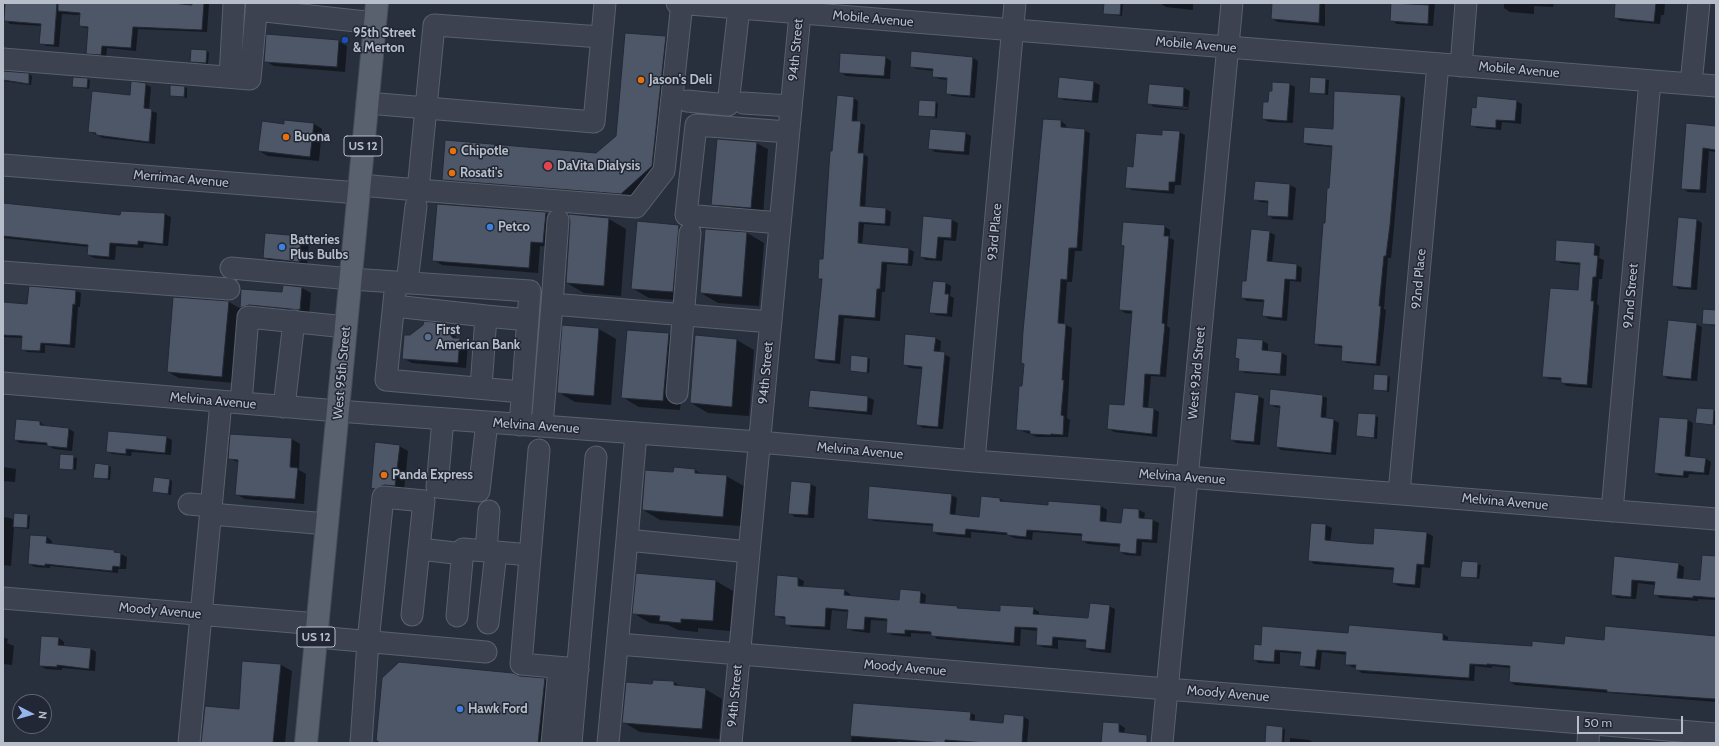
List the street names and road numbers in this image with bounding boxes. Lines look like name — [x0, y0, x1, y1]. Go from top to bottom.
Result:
street label: Mobile Avenue — [832, 8, 914, 30]
street label: 94th Street — [785, 18, 807, 82]
street label: Mobile Avenue — [1155, 34, 1237, 56]
street label: Mobile Avenue — [1478, 59, 1560, 81]
road number: US 12 — [344, 136, 382, 156]
street label: Merrimac Avenue — [133, 167, 229, 191]
street label: 93rd Place — [985, 203, 1005, 261]
street label: 92nd Place — [1409, 248, 1429, 310]
street label: 92nd Street — [1620, 263, 1642, 329]
street label: West 95th Street — [330, 326, 354, 420]
street label: West 93rd Street — [1185, 326, 1209, 420]
street label: 94th Street — [755, 341, 777, 405]
street label: Melvina Avenue — [169, 389, 257, 413]
street label: Melvina Avenue — [492, 415, 580, 437]
street label: Melvina Avenue — [816, 439, 904, 463]
street label: Melvina Avenue — [1138, 466, 1226, 488]
street label: Melvina Avenue — [1461, 490, 1549, 514]
street label: Moody Avenue — [118, 600, 202, 622]
road number: US 12 — [297, 627, 335, 647]
street label: Moody Avenue — [863, 657, 947, 679]
street label: 94th Street — [724, 664, 746, 728]
street label: Moody Avenue — [1186, 683, 1270, 705]

